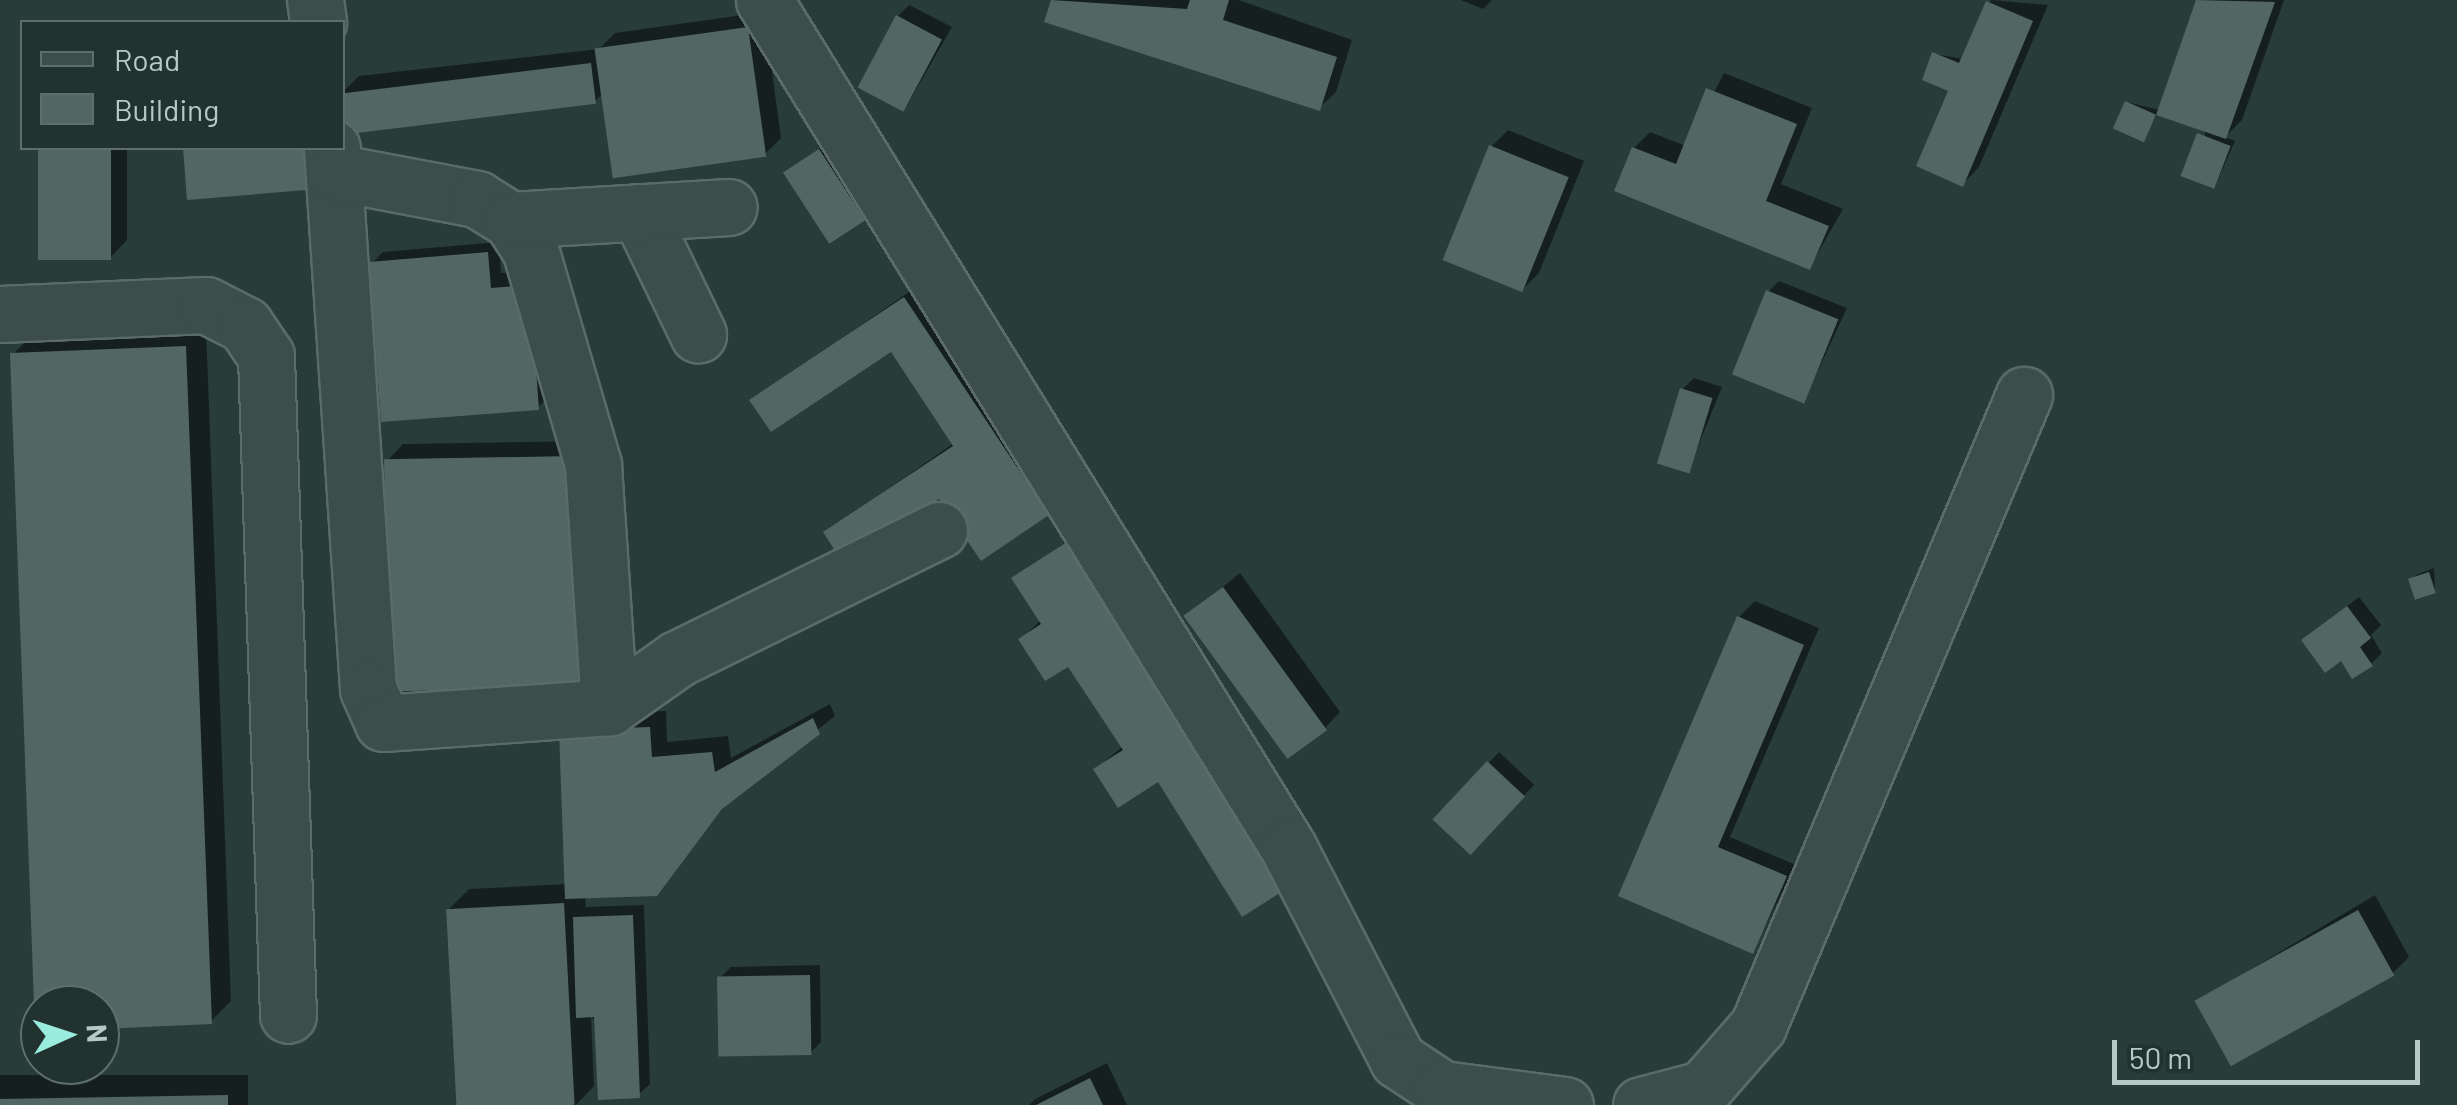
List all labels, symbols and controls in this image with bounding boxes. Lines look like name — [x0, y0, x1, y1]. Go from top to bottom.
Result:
legend — [20, 20, 345, 150]
text: Road — [114, 41, 180, 77]
text: Building — [114, 91, 219, 127]
north arrow — [20, 985, 120, 1085]
scale bar — [2117, 1020, 2424, 1082]
text: N — [80, 1023, 115, 1044]
text: 50 m — [2129, 1039, 2192, 1075]

